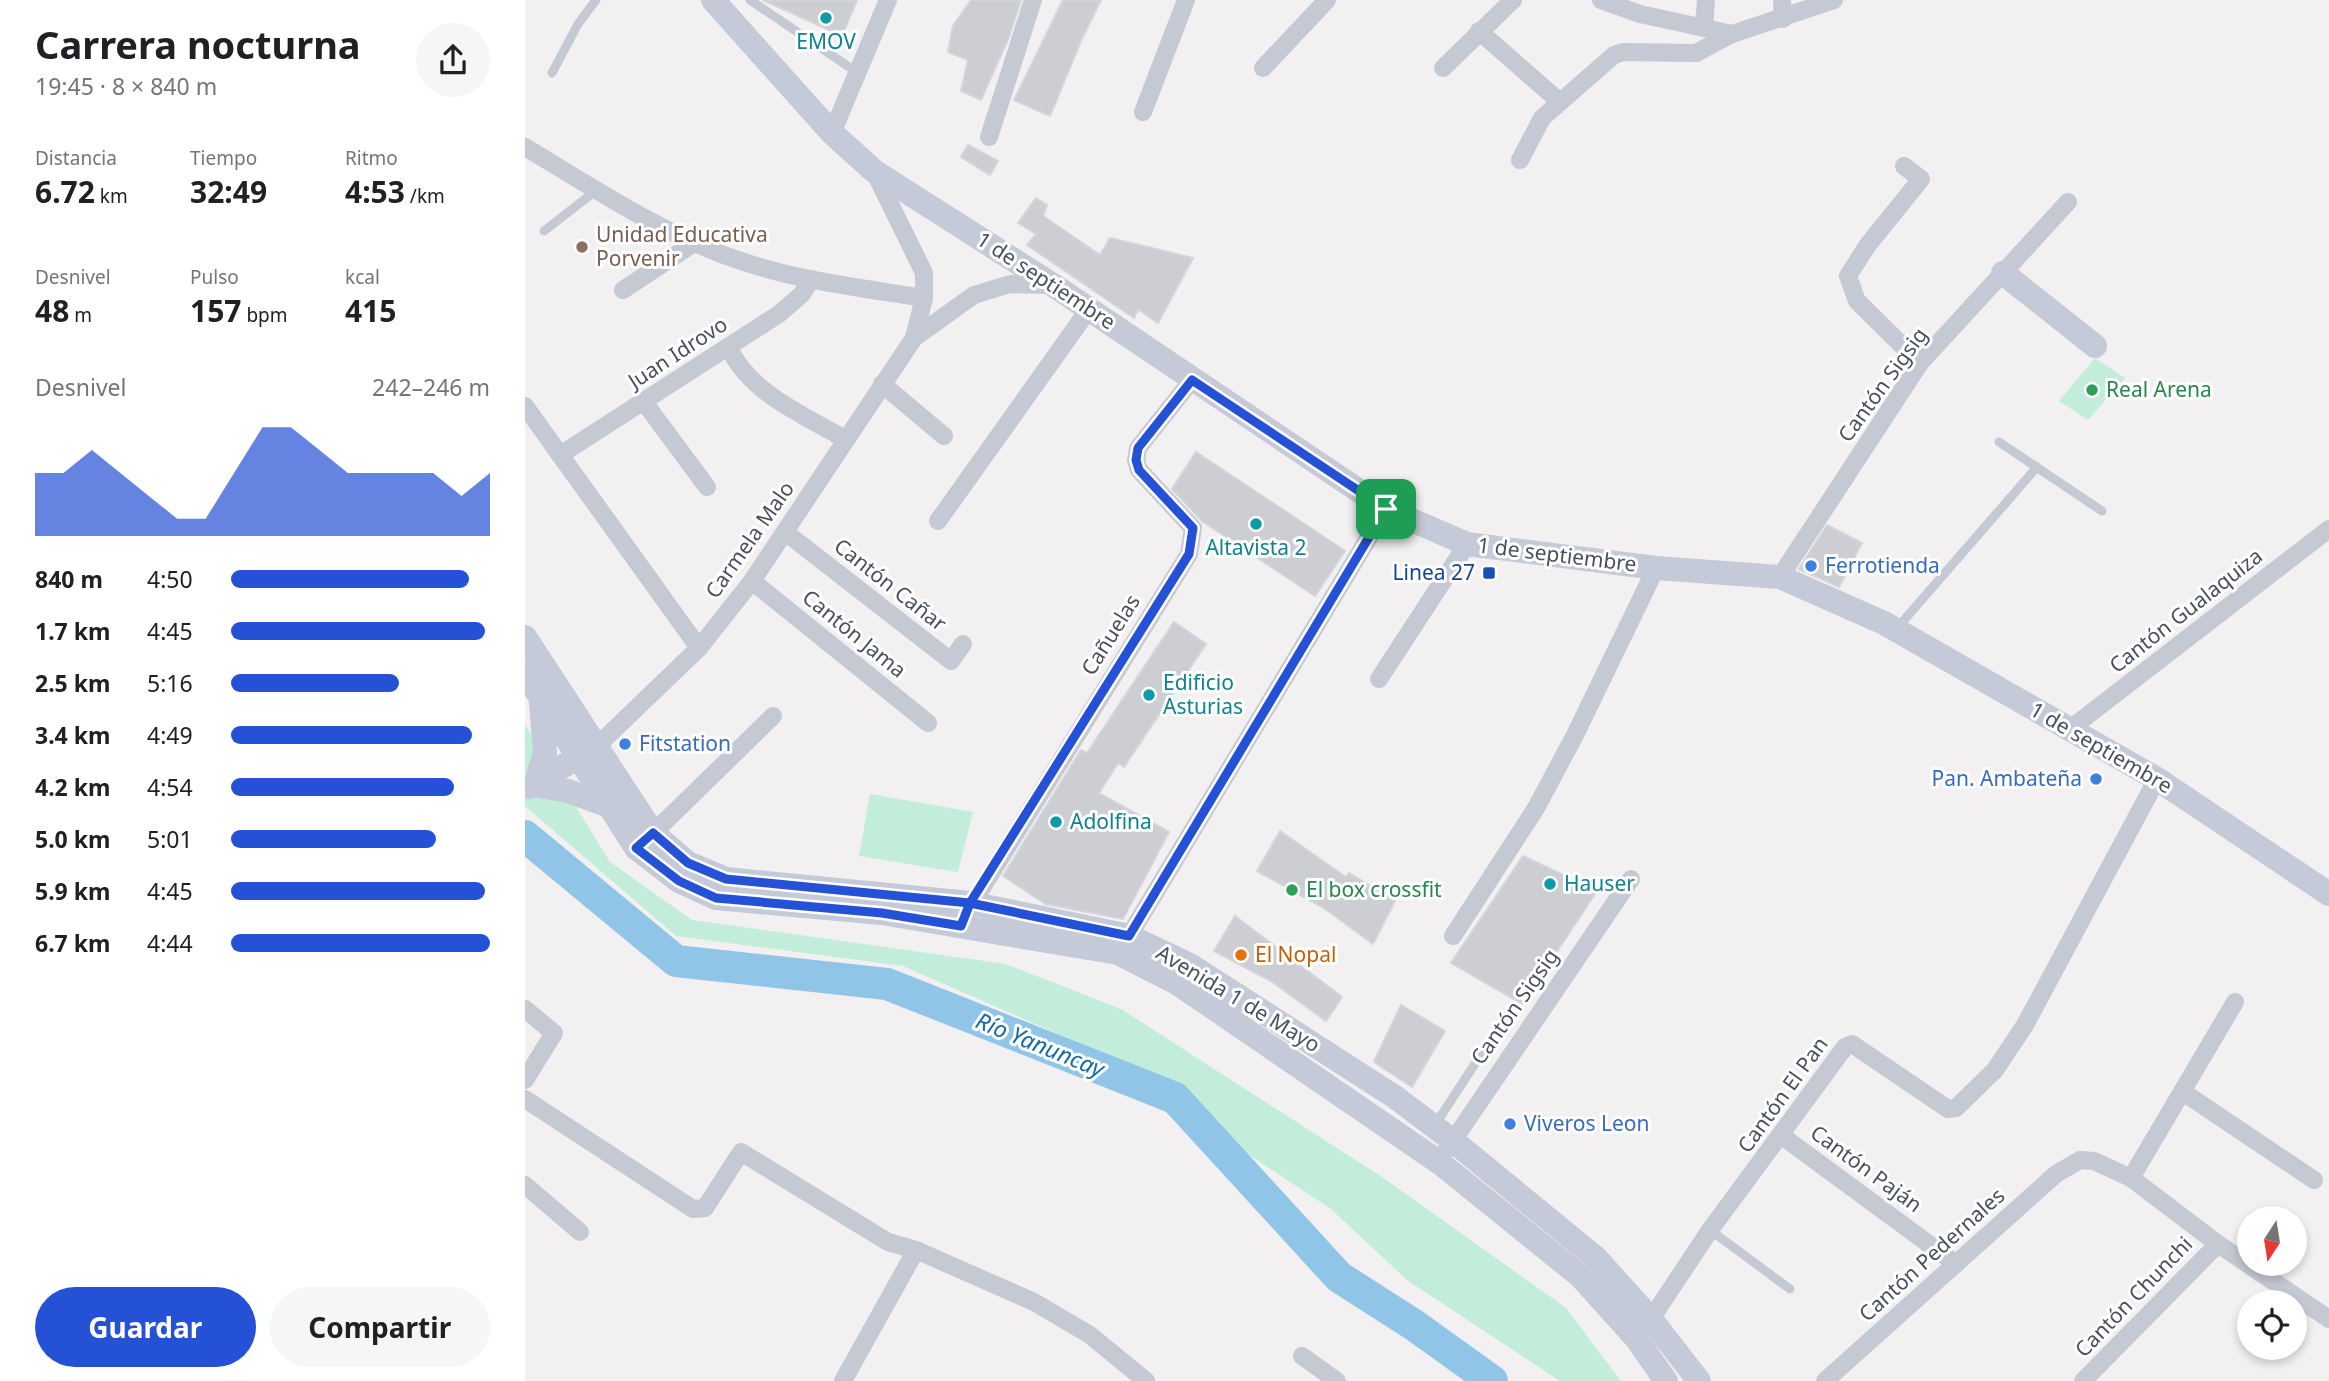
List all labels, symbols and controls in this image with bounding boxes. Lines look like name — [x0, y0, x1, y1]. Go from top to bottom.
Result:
marker: EMOV — [818, 10, 834, 26]
text: Carrera nocturna — [35, 18, 361, 70]
button: share — [416, 23, 490, 97]
place label: EMOV — [796, 27, 856, 55]
text: 19:45 · 8 × 840 m — [35, 70, 217, 102]
text: Distancia — [35, 145, 117, 171]
text: Tiempo — [190, 145, 257, 171]
text: Ritmo — [345, 145, 398, 171]
text: 6.72 — [35, 171, 95, 212]
text: 32:49 — [190, 171, 267, 212]
text: 4:53 — [345, 171, 405, 212]
text: km — [95, 183, 128, 209]
text: /km — [405, 183, 445, 209]
place label: Unidad Educativa Porvenir — [596, 220, 768, 272]
street label: 1 de septiembre — [972, 225, 1121, 335]
marker: Unidad Educativa Porvenir — [574, 239, 590, 255]
text: Desnivel — [35, 264, 111, 290]
text: Pulso — [190, 264, 239, 290]
text: kcal — [345, 264, 380, 290]
text: 48 — [35, 290, 69, 331]
text: 157 — [190, 290, 241, 331]
text: 415 — [345, 290, 396, 331]
text: m — [69, 302, 92, 328]
text: bpm — [241, 302, 288, 328]
street label: Juan Idrovo — [621, 310, 732, 396]
street label: Cantón Sigsig — [1831, 322, 1933, 447]
text: Desnivel — [35, 371, 127, 403]
text: 242–246 m — [372, 371, 490, 403]
place label: Real Arena — [2106, 375, 2212, 403]
marker: Real Arena — [2084, 382, 2100, 398]
street label: Carmela Malo — [698, 475, 800, 603]
pin — [1356, 479, 1416, 539]
icon: arrive — [1367, 490, 1405, 528]
marker: Altavista 2 — [1248, 516, 1264, 532]
street label: 1 de septiembre — [1476, 530, 1638, 578]
street label: Cantón Cañar — [829, 532, 953, 637]
place label: Altavista 2 — [1205, 533, 1307, 561]
street label: Cantón Gualaquiza — [2103, 542, 2268, 679]
place label: Ferrotienda — [1825, 551, 1940, 579]
place label: Linea 27 — [1392, 558, 1475, 586]
marker: Ferrotienda — [1803, 558, 1819, 574]
text: 840 m — [35, 563, 103, 595]
text: 4:50 — [147, 563, 193, 595]
marker: Linea 27 — [1481, 565, 1497, 581]
street label: Cantón Jama — [797, 583, 912, 684]
street label: Cañuelas — [1074, 589, 1146, 680]
text: 1.7 km — [35, 615, 110, 647]
text: 4:45 — [147, 615, 193, 647]
text: 2.5 km — [35, 667, 110, 699]
text: 5:16 — [147, 667, 193, 699]
place label: Edificio Asturias — [1163, 668, 1243, 720]
marker: Edificio Asturias — [1141, 687, 1157, 703]
street label: 1 de septiembre — [2025, 695, 2178, 799]
text: 3.4 km — [35, 719, 110, 751]
text: 4:49 — [147, 719, 193, 751]
place label: Fitstation — [639, 729, 731, 757]
marker: Fitstation — [617, 736, 633, 752]
place label: Pan. Ambateña — [1932, 764, 2082, 792]
text: 4.2 km — [35, 771, 110, 803]
text: 4:54 — [147, 771, 193, 803]
marker: Pan. Ambateña — [2088, 771, 2104, 787]
place label: Adolfina — [1070, 807, 1152, 835]
marker: Adolfina — [1048, 814, 1064, 830]
text: 5.0 km — [35, 823, 110, 855]
text: 5:01 — [147, 823, 193, 855]
place label: Hauser — [1564, 869, 1635, 897]
text: 5.9 km — [35, 875, 110, 907]
text: 4:45 — [147, 875, 193, 907]
place label: El box crossfit — [1306, 875, 1442, 903]
marker: Hauser — [1542, 876, 1558, 892]
marker: El box crossfit — [1284, 882, 1300, 898]
text: 6.7 km — [35, 927, 110, 959]
text: 4:44 — [147, 927, 193, 959]
street label: Avenida 1 de Mayo — [1151, 938, 1326, 1058]
place label: El Nopal — [1255, 940, 1336, 968]
street label: Cantón Sigsig — [1464, 943, 1564, 1070]
marker: El Nopal — [1233, 947, 1249, 963]
water label: Río Yanuncay — [971, 1004, 1111, 1085]
street label: Cantón El Pan — [1731, 1031, 1834, 1158]
place label: Viveros Leon — [1524, 1109, 1650, 1137]
marker: Viveros Leon — [1502, 1116, 1518, 1132]
street label: Cantón Paján — [1805, 1118, 1928, 1218]
street label: Cantón Pedernales — [1853, 1181, 2010, 1327]
north arrow — [2237, 1206, 2307, 1276]
map controls — [2237, 1206, 2307, 1360]
street label: Cantón Chunchi — [2069, 1230, 2198, 1363]
button: Guardar — [35, 1287, 256, 1367]
button: Compartir — [270, 1287, 490, 1367]
button: locate — [2237, 1290, 2307, 1360]

